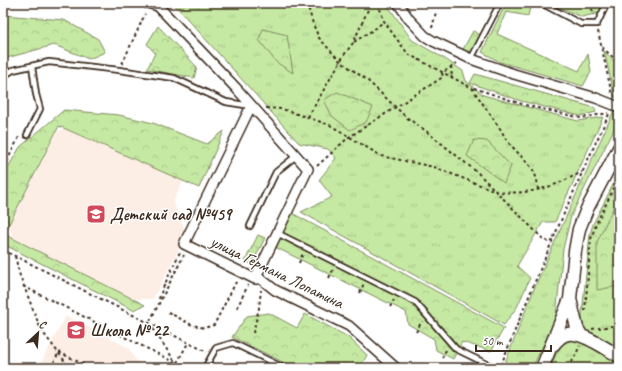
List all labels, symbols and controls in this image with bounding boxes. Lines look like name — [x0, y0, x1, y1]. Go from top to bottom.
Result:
school or university icon: Детский сад №459 — [85, 203, 107, 225]
place label: Детский сад №459 — [110, 204, 234, 225]
street label: улица Германа Лопатина — [206, 230, 348, 314]
north arrow — [18, 313, 58, 353]
text: С — [37, 317, 49, 332]
school or university icon: Школа № 22 — [65, 319, 87, 341]
place label: Школа № 22 — [90, 320, 169, 341]
scale bar — [476, 327, 551, 353]
text: 50 m — [482, 333, 504, 349]

